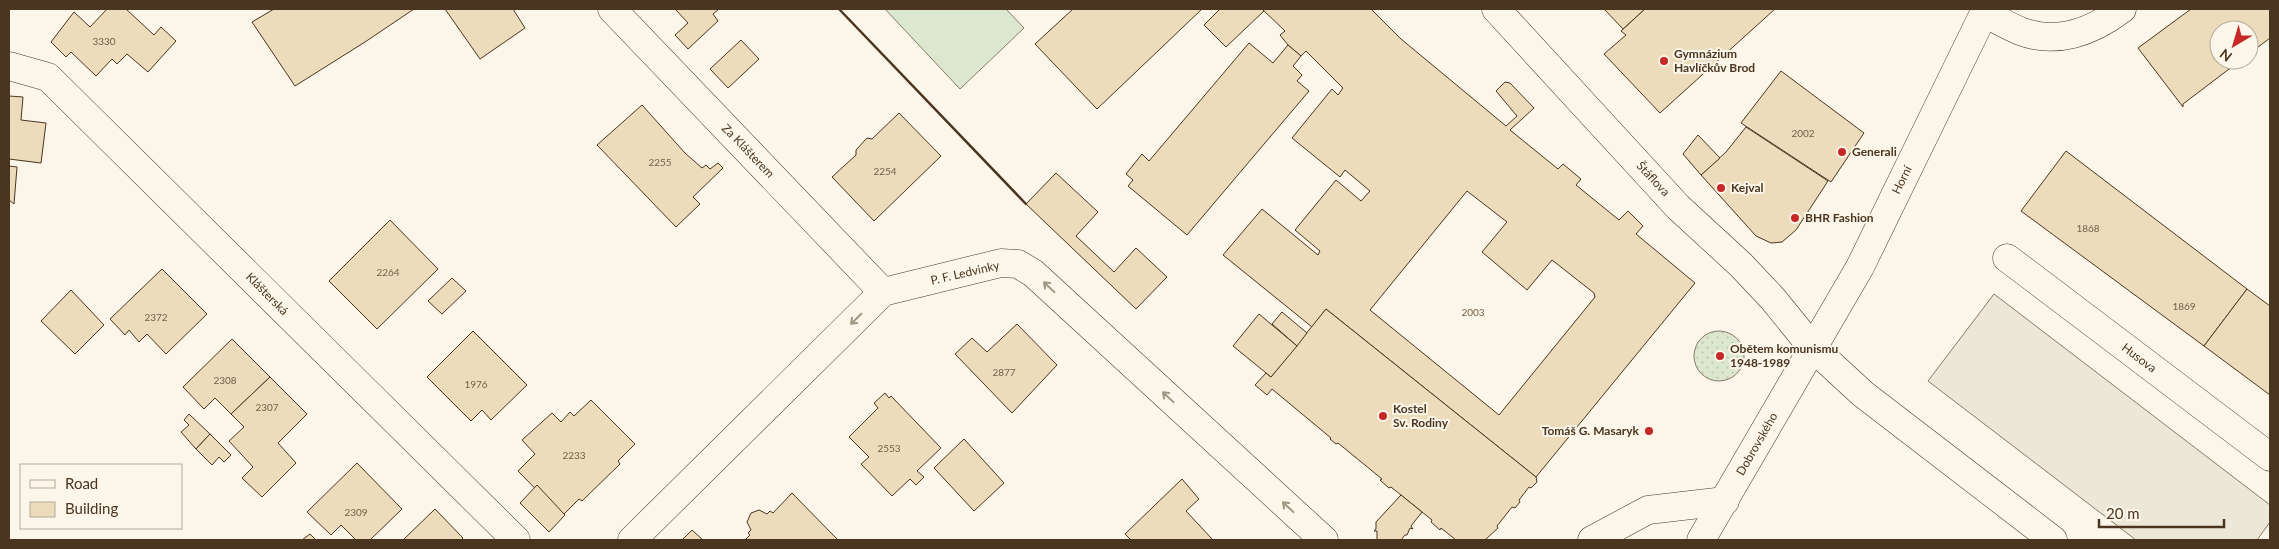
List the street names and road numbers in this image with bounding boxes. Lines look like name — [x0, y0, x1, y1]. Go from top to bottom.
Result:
street label: Za Klášterem — [719, 121, 778, 181]
street label: Štáflova — [1634, 158, 1673, 199]
street label: Horní — [1888, 162, 1915, 196]
street label: P. F. Ledvinky — [929, 257, 1002, 288]
street label: Klášterská — [243, 269, 292, 318]
street label: Husova — [2119, 340, 2160, 376]
street label: Dobrovského — [1733, 409, 1781, 478]

